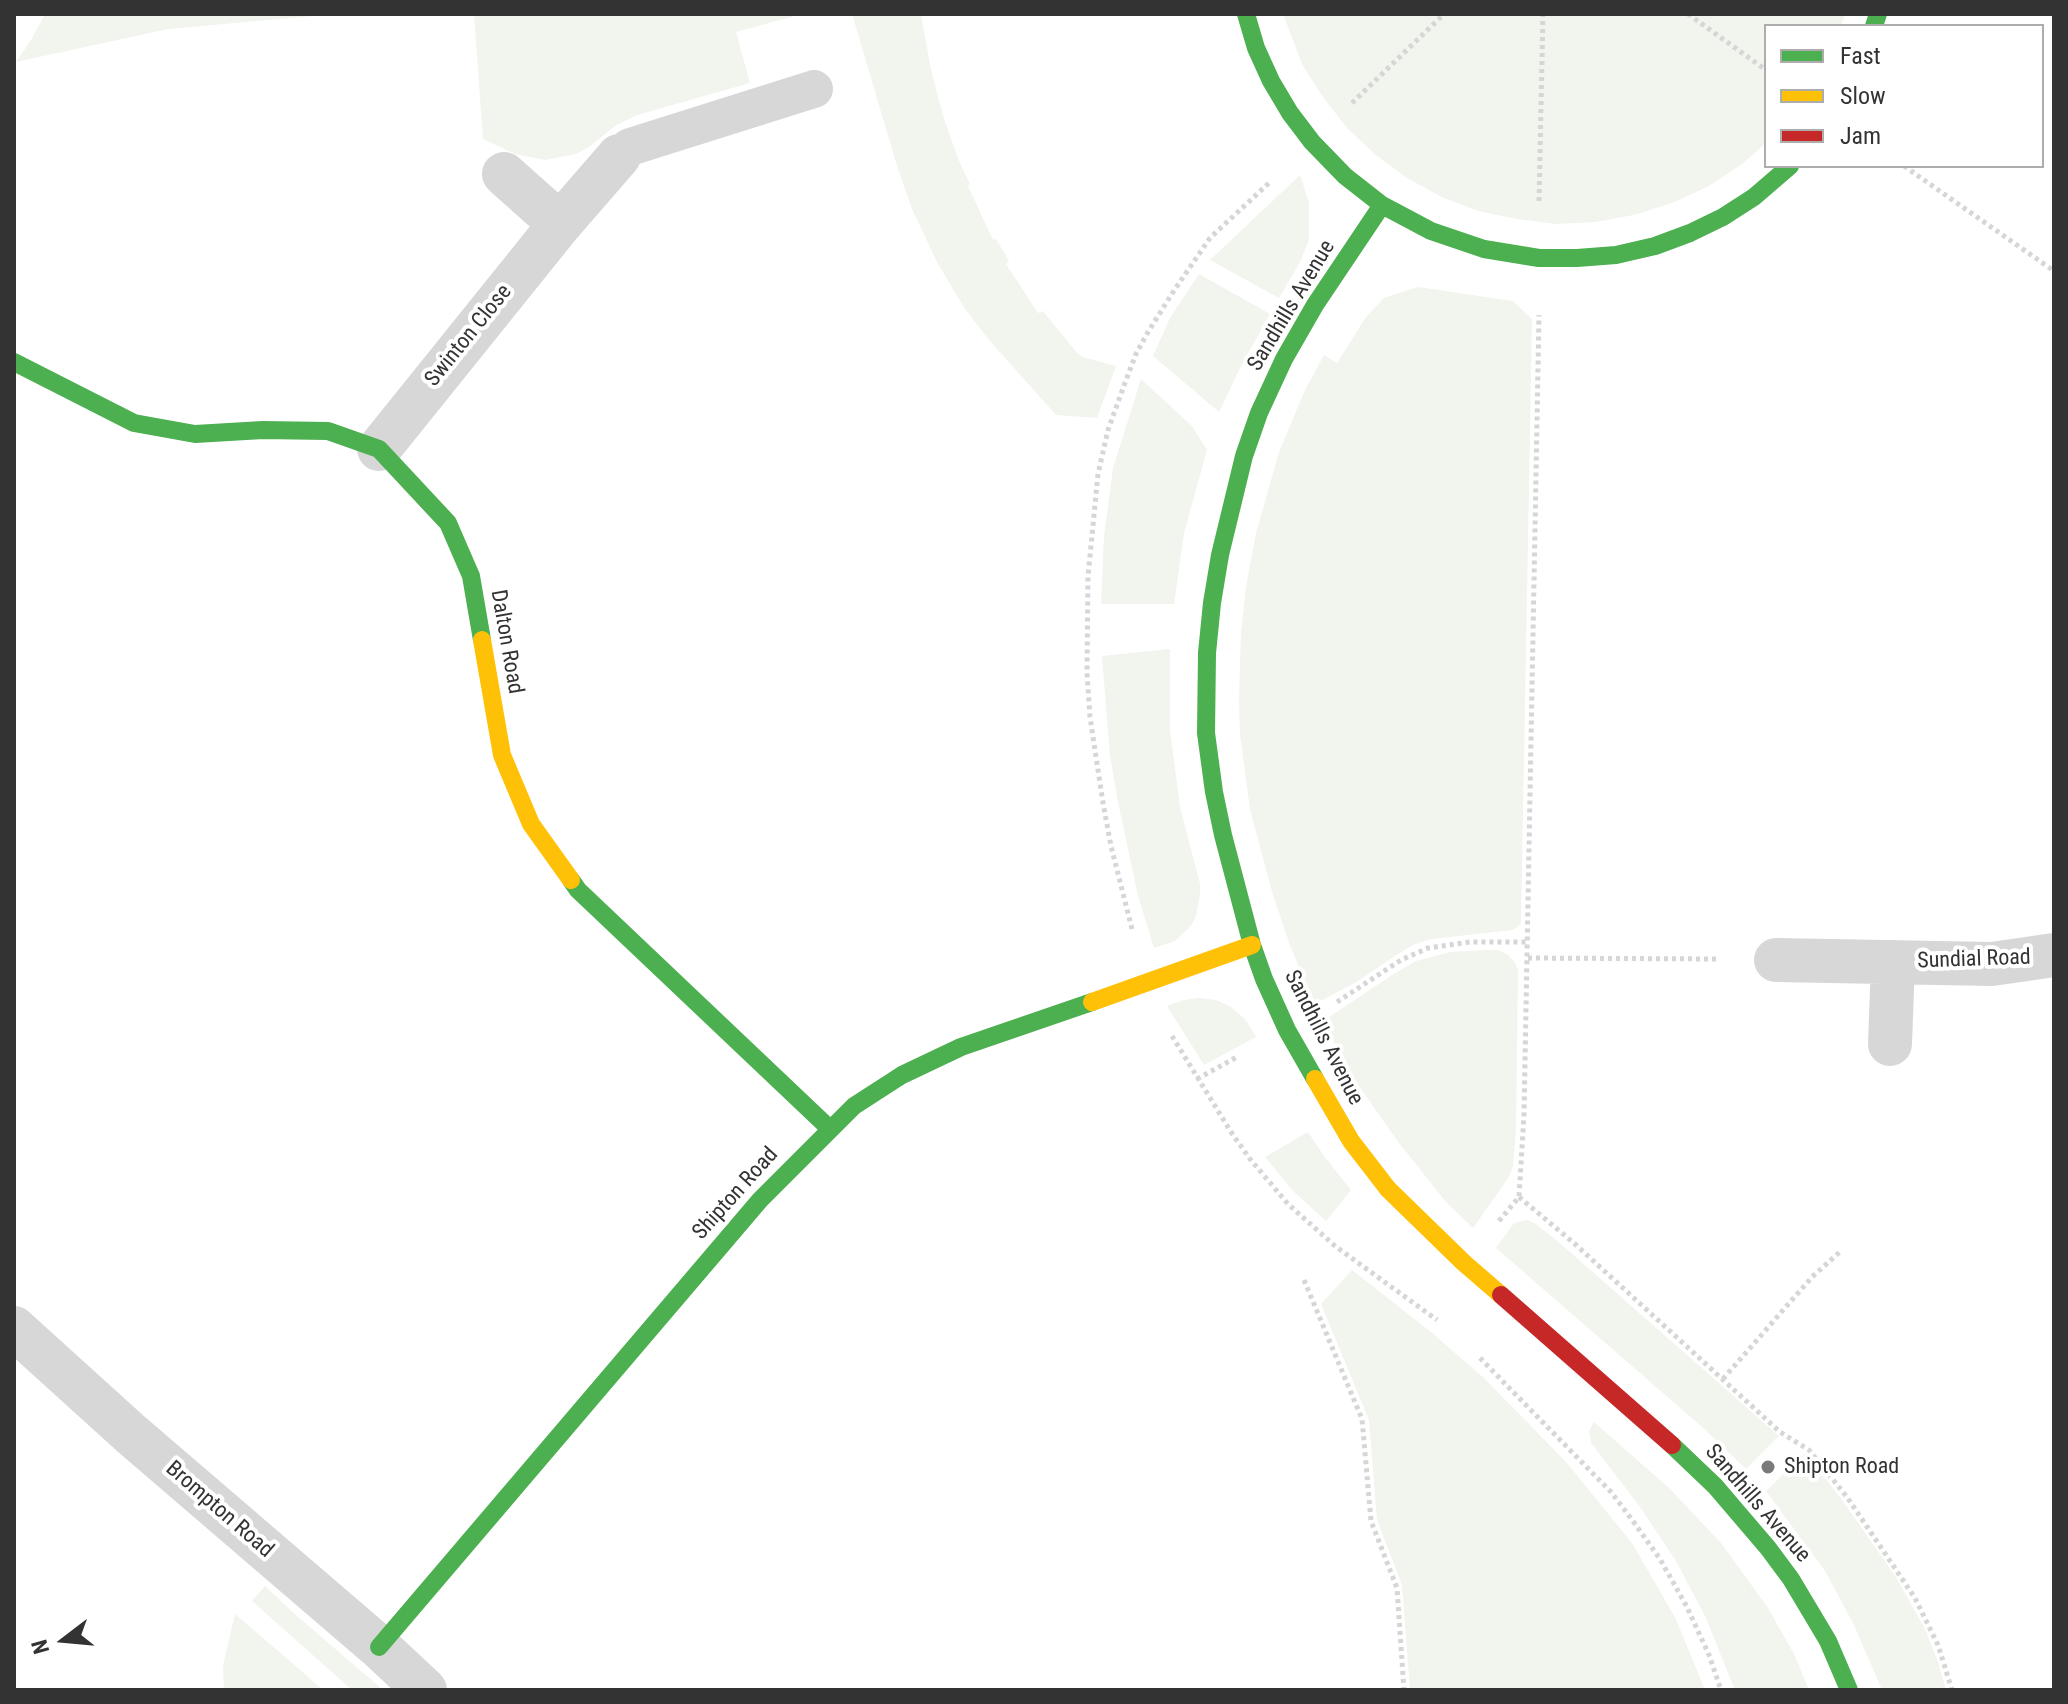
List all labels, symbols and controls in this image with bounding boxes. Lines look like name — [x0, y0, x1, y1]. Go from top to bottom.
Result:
legend — [1764, 24, 2044, 168]
text: Fast — [1840, 42, 1881, 70]
text: Slow — [1840, 82, 1886, 110]
text: Jam — [1840, 122, 1881, 150]
street label: Sandhills Avenue — [1243, 236, 1341, 376]
street label: Swinton Close — [420, 280, 518, 392]
street label: Dalton Road — [484, 588, 528, 696]
street label: Sundial Road — [1917, 945, 2031, 975]
street label: Sandhills Avenue — [1278, 966, 1368, 1110]
street label: Shipton Road — [688, 1142, 784, 1246]
street label: Sandhills Avenue — [1699, 1440, 1815, 1568]
place label: Shipton Road — [1784, 1454, 1899, 1480]
street label: Brompton Road — [160, 1456, 278, 1564]
marker: Shipton Road — [1759, 1458, 1777, 1476]
north arrow — [24, 1600, 104, 1680]
text: N — [27, 1637, 54, 1657]

